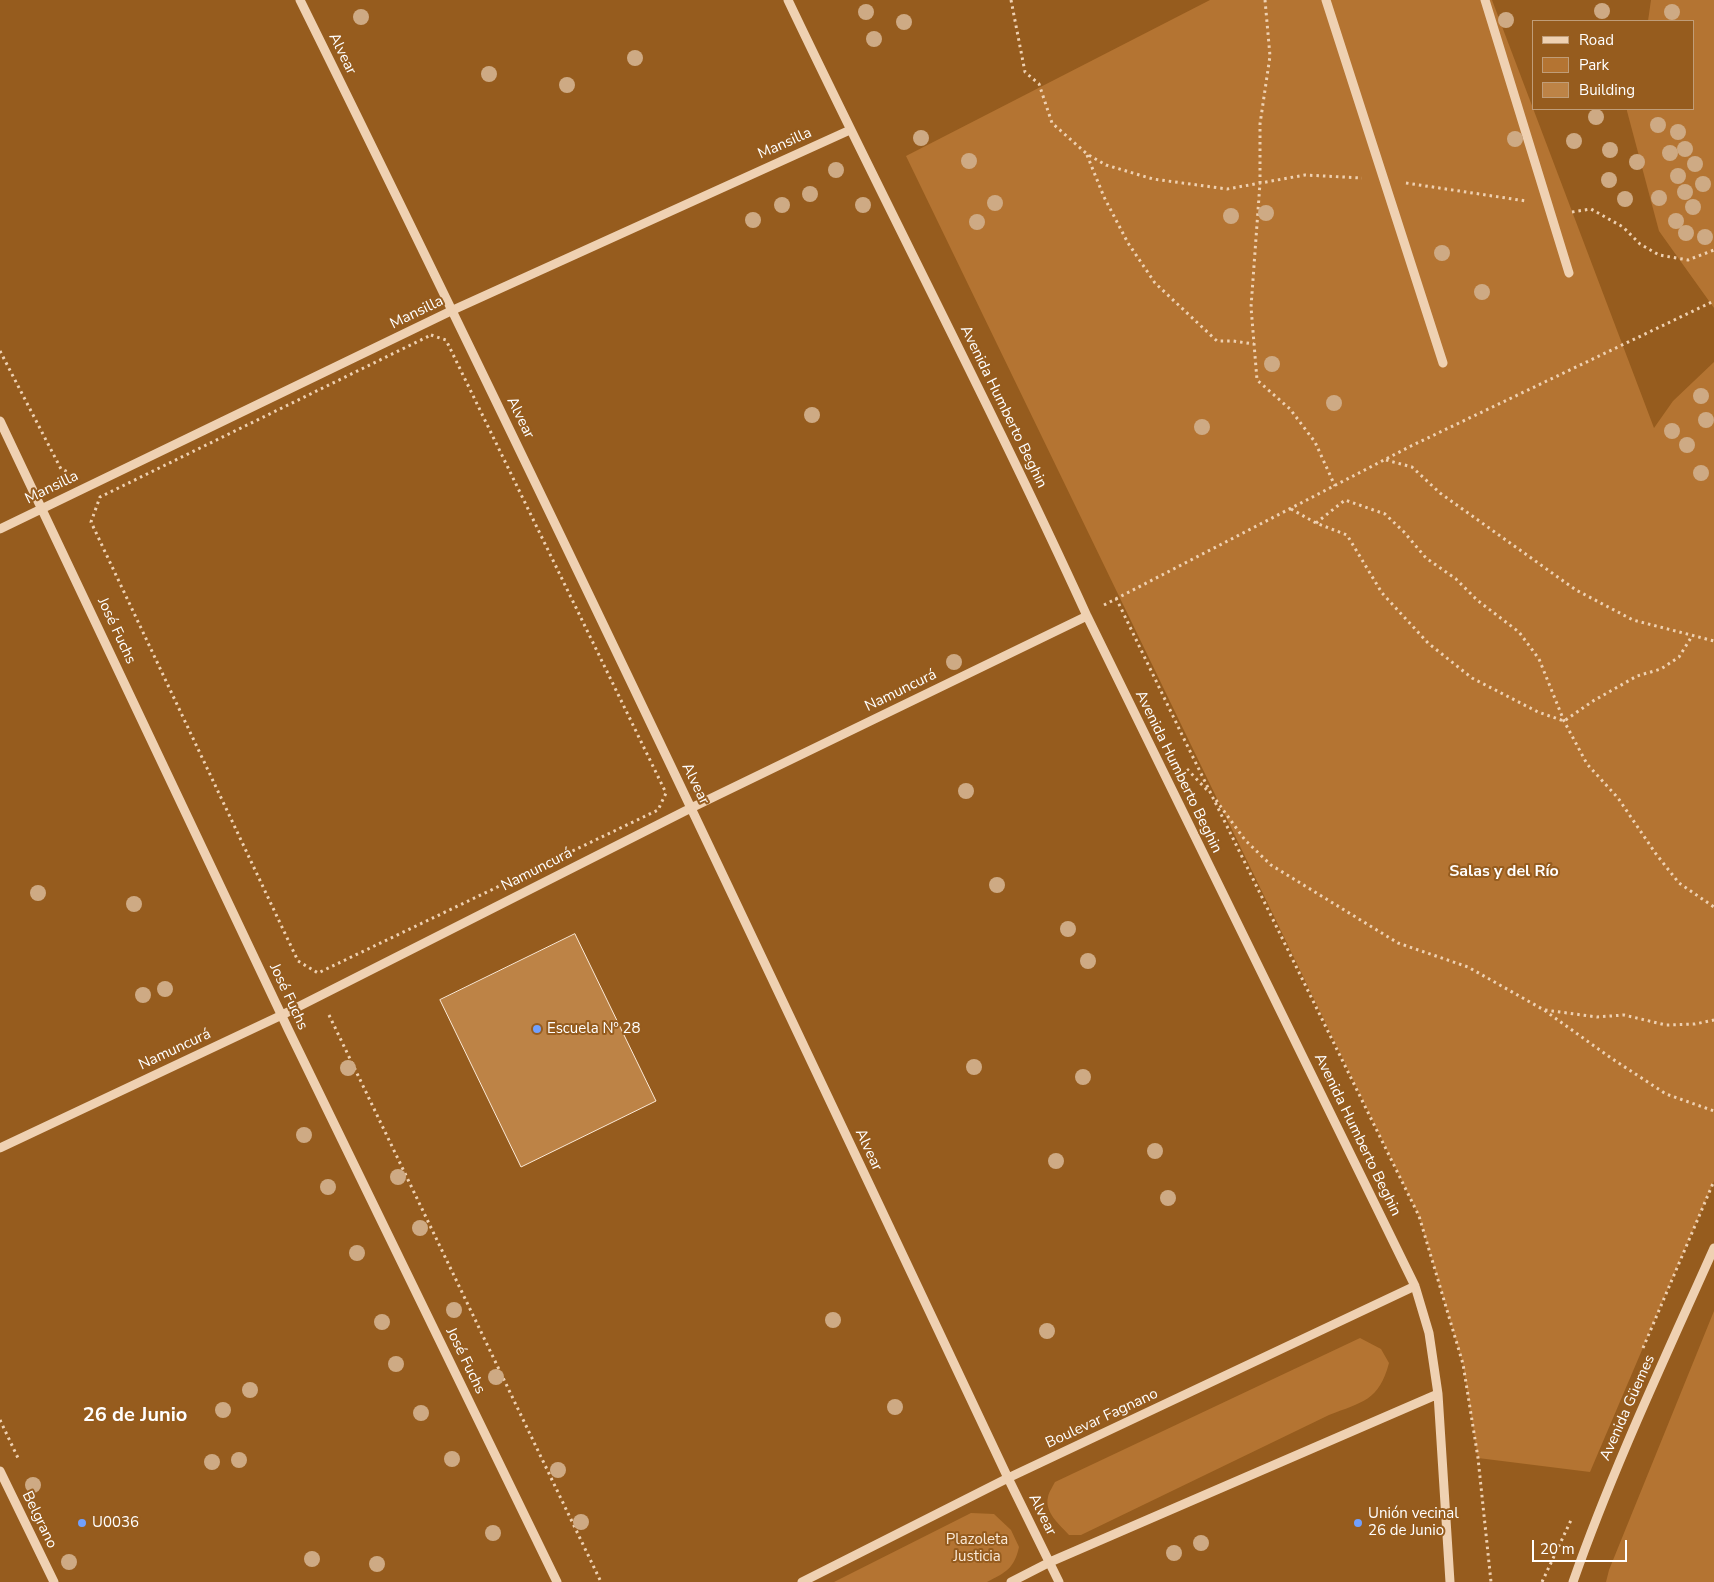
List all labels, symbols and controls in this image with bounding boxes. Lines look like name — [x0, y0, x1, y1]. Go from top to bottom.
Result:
legend — [1532, 20, 1694, 110]
street label: Alvear — [324, 30, 360, 78]
text: Road — [1579, 30, 1614, 50]
text: Park — [1579, 55, 1609, 75]
text: Building — [1579, 80, 1635, 100]
street label: Mansilla — [755, 124, 815, 164]
street label: Mansilla — [388, 292, 446, 334]
street label: Avenida Humberto Beghin — [956, 323, 1050, 491]
street label: Alvear — [502, 394, 538, 442]
street label: Mansilla — [23, 467, 81, 509]
street label: José Fuchs — [93, 595, 139, 667]
street label: Namuncurá — [862, 666, 940, 716]
street label: Avenida Humberto Beghin — [1131, 688, 1225, 856]
street label: Alvear — [677, 760, 713, 808]
street label: Namuncurá — [498, 844, 576, 896]
district label: Salas y del Río — [1449, 862, 1559, 882]
street label: José Fuchs — [265, 961, 311, 1033]
place label: Escuela Nº 28 — [547, 1020, 640, 1038]
marker: Escuela Nº 28 — [531, 1023, 543, 1035]
street label: Namuncurá — [136, 1025, 214, 1075]
street label: Avenida Humberto Beghin — [1310, 1051, 1404, 1219]
street label: Alvear — [851, 1126, 885, 1174]
street label: José Fuchs — [441, 1325, 489, 1397]
street label: Avenida Güemes — [1597, 1352, 1659, 1464]
street label: Boulevar Fagnano — [1043, 1385, 1161, 1453]
district label: 26 de Junio — [83, 1404, 187, 1428]
street label: Belgrano — [17, 1488, 61, 1552]
street label: Alvear — [1024, 1491, 1060, 1539]
place label: Unión vecinal 26 de Junio — [1368, 1505, 1459, 1540]
place label: U0036 — [92, 1514, 139, 1532]
marker: U0036 — [76, 1517, 88, 1529]
marker: Unión vecinal 26 de Junio — [1352, 1517, 1364, 1529]
scale bar — [1534, 1530, 1629, 1562]
park label: Plazoleta Justicia — [946, 1531, 1008, 1566]
text: 20 m — [1540, 1539, 1575, 1559]

